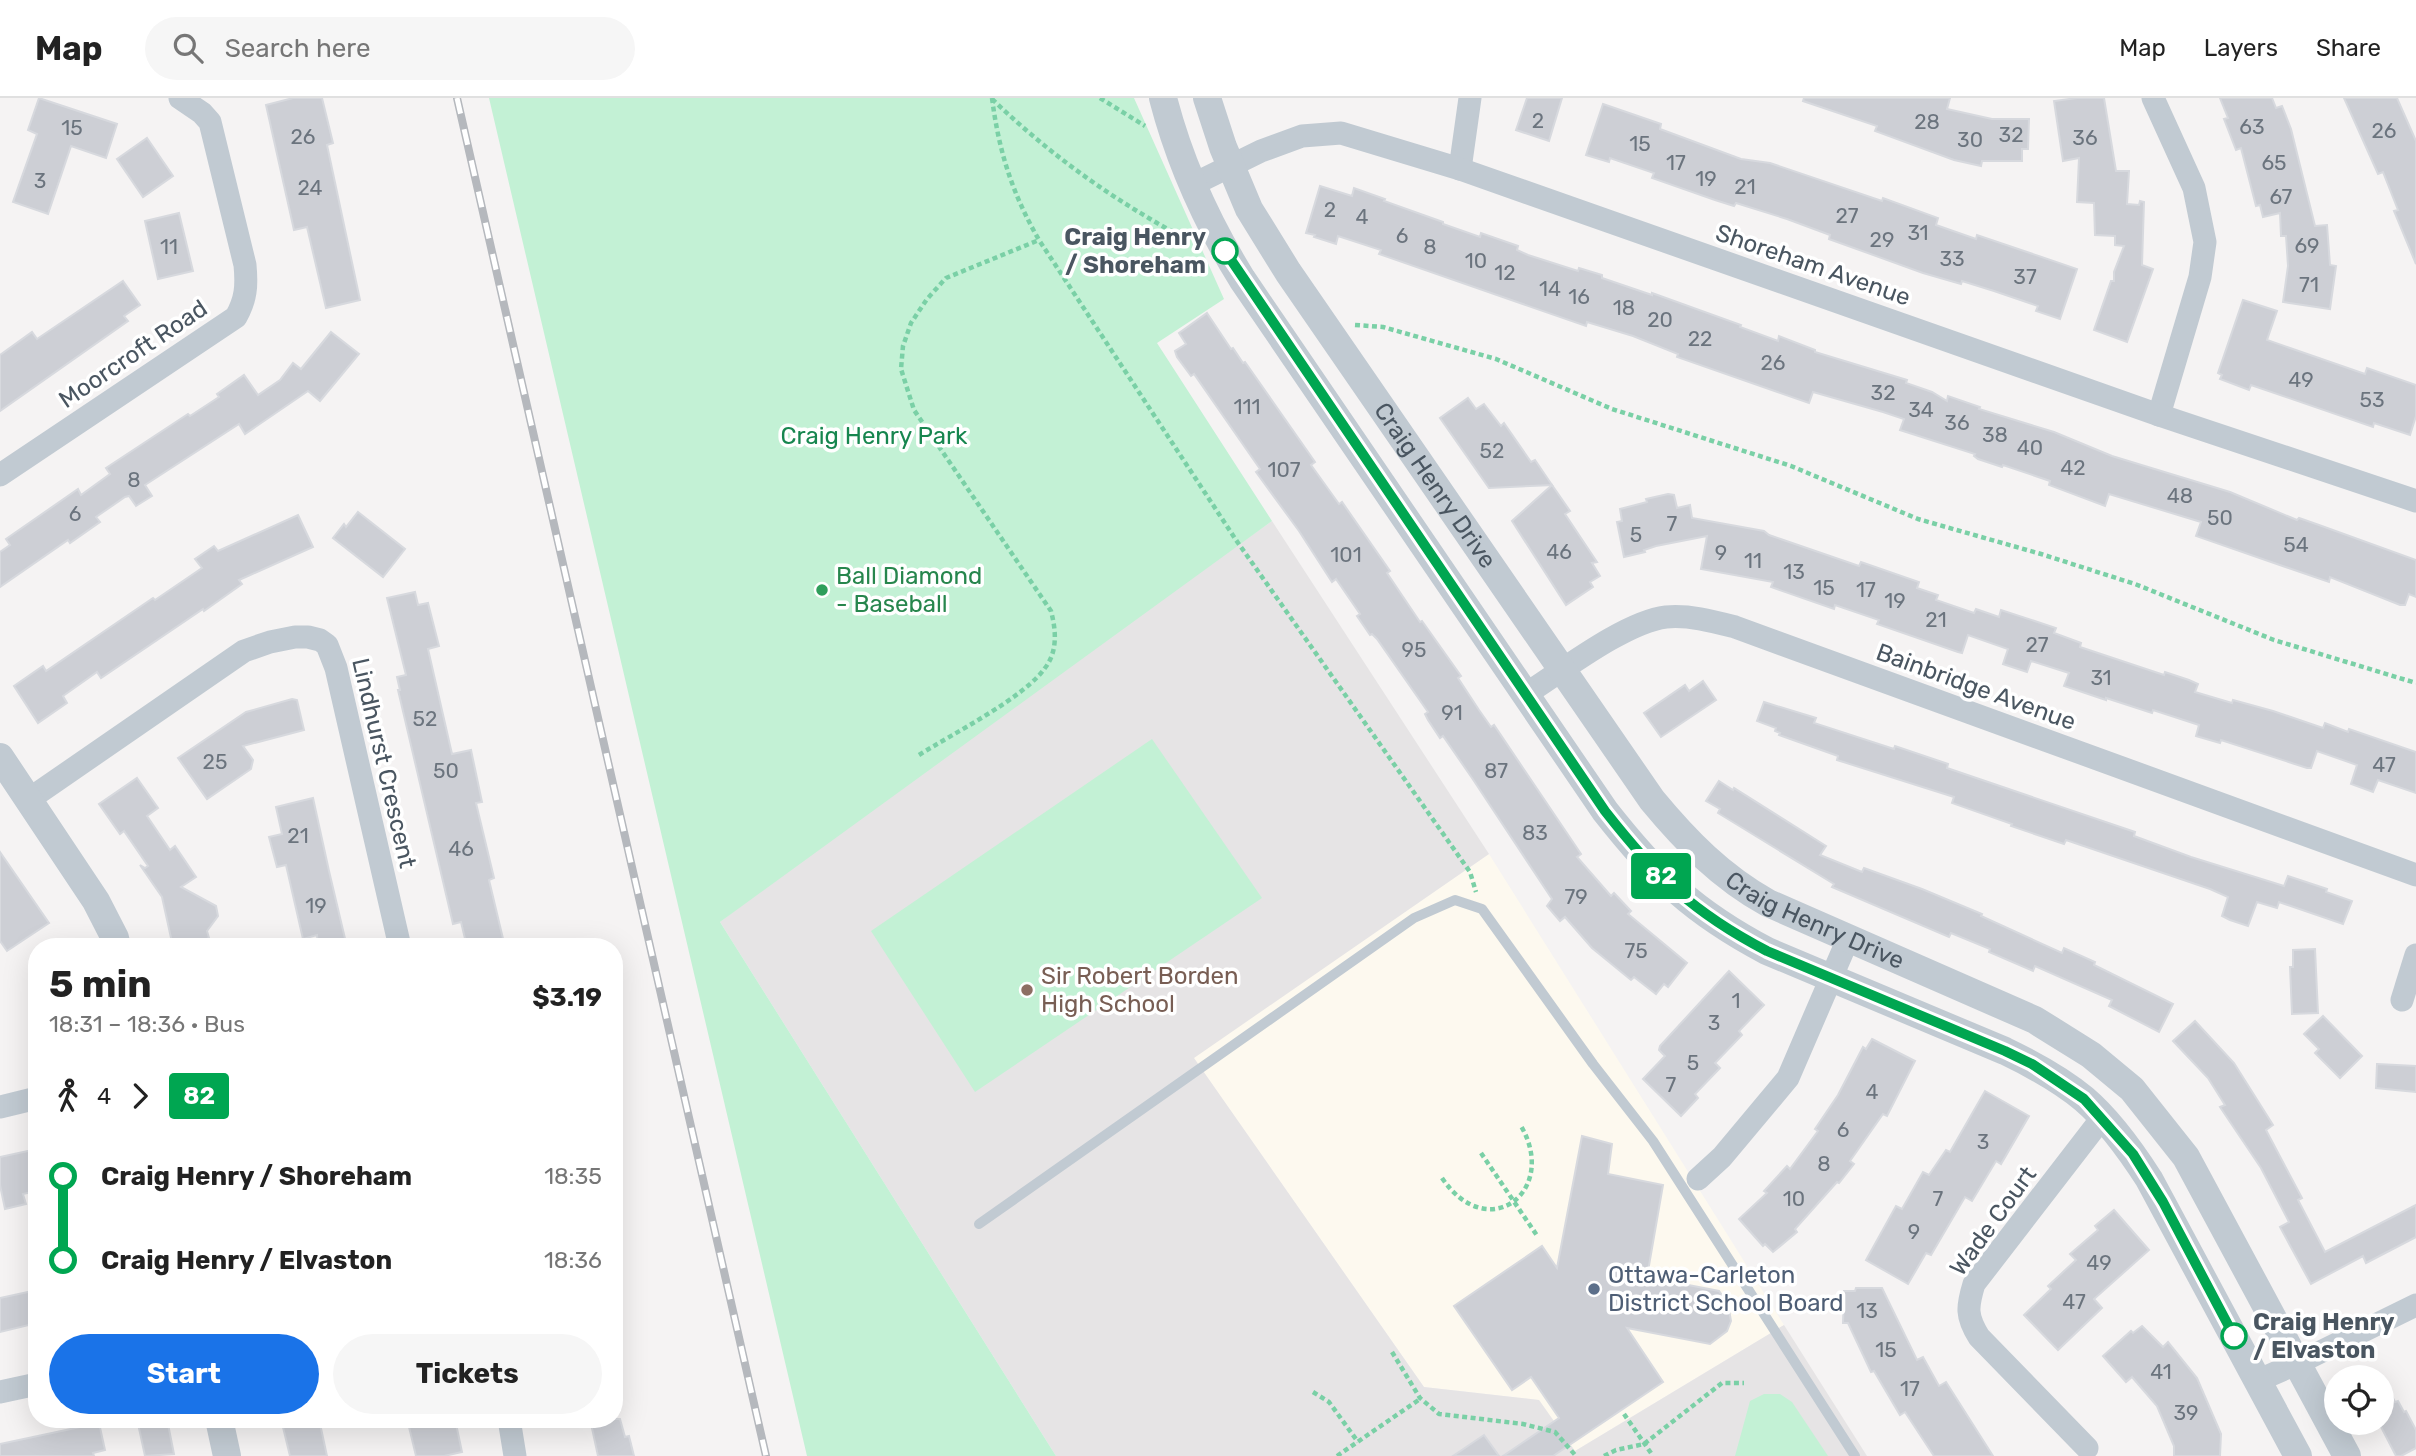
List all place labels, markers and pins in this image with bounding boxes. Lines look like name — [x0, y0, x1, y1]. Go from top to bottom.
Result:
place label: Craig Henry / Shoreham — [1064, 223, 1206, 279]
marker: Craig Henry / Shoreham — [1212, 238, 1238, 264]
place label: Ball Diamond - Baseball — [836, 562, 982, 618]
marker: Ball Diamond - Baseball — [814, 582, 830, 598]
place label: Sir Robert Borden High School — [1041, 962, 1239, 1018]
marker: Sir Robert Borden High School — [1019, 982, 1035, 998]
place label: Ottawa-Carleton District School Board — [1608, 1261, 1844, 1317]
marker: Ottawa-Carleton District School Board — [1586, 1281, 1602, 1297]
place label: Craig Henry / Elvaston — [2253, 1308, 2395, 1364]
marker: Craig Henry / Elvaston — [2221, 1323, 2247, 1349]

